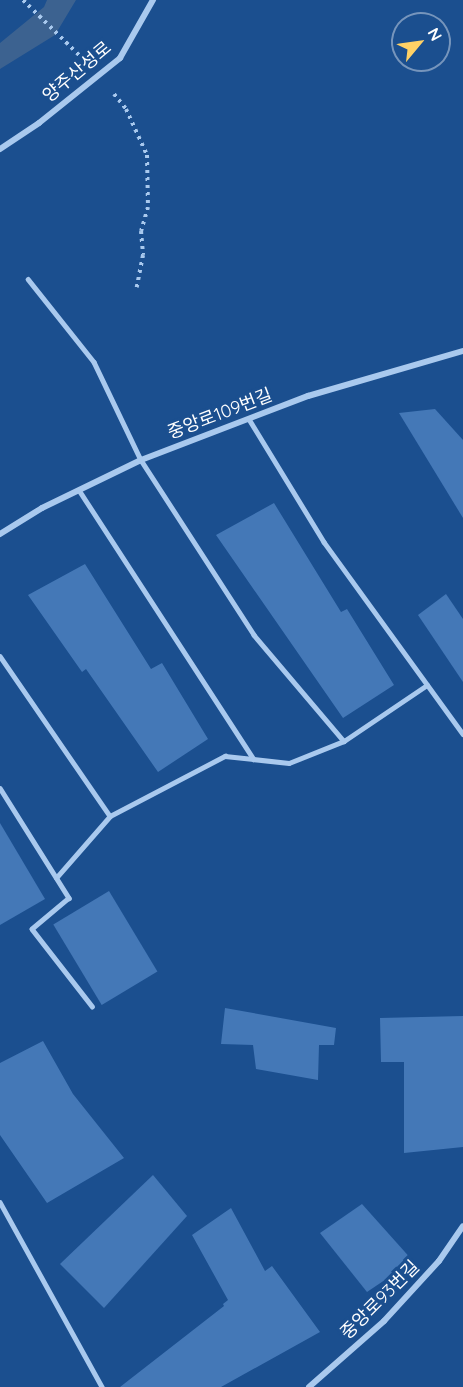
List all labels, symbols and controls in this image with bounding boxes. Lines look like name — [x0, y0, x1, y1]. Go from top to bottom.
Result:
north arrow — [391, 12, 451, 72]
text: N — [423, 24, 447, 44]
street label: 양주산성로 — [38, 37, 116, 107]
street label: 중앙로109번길 — [165, 384, 275, 444]
street label: 중앙로93번길 — [336, 1256, 424, 1344]

